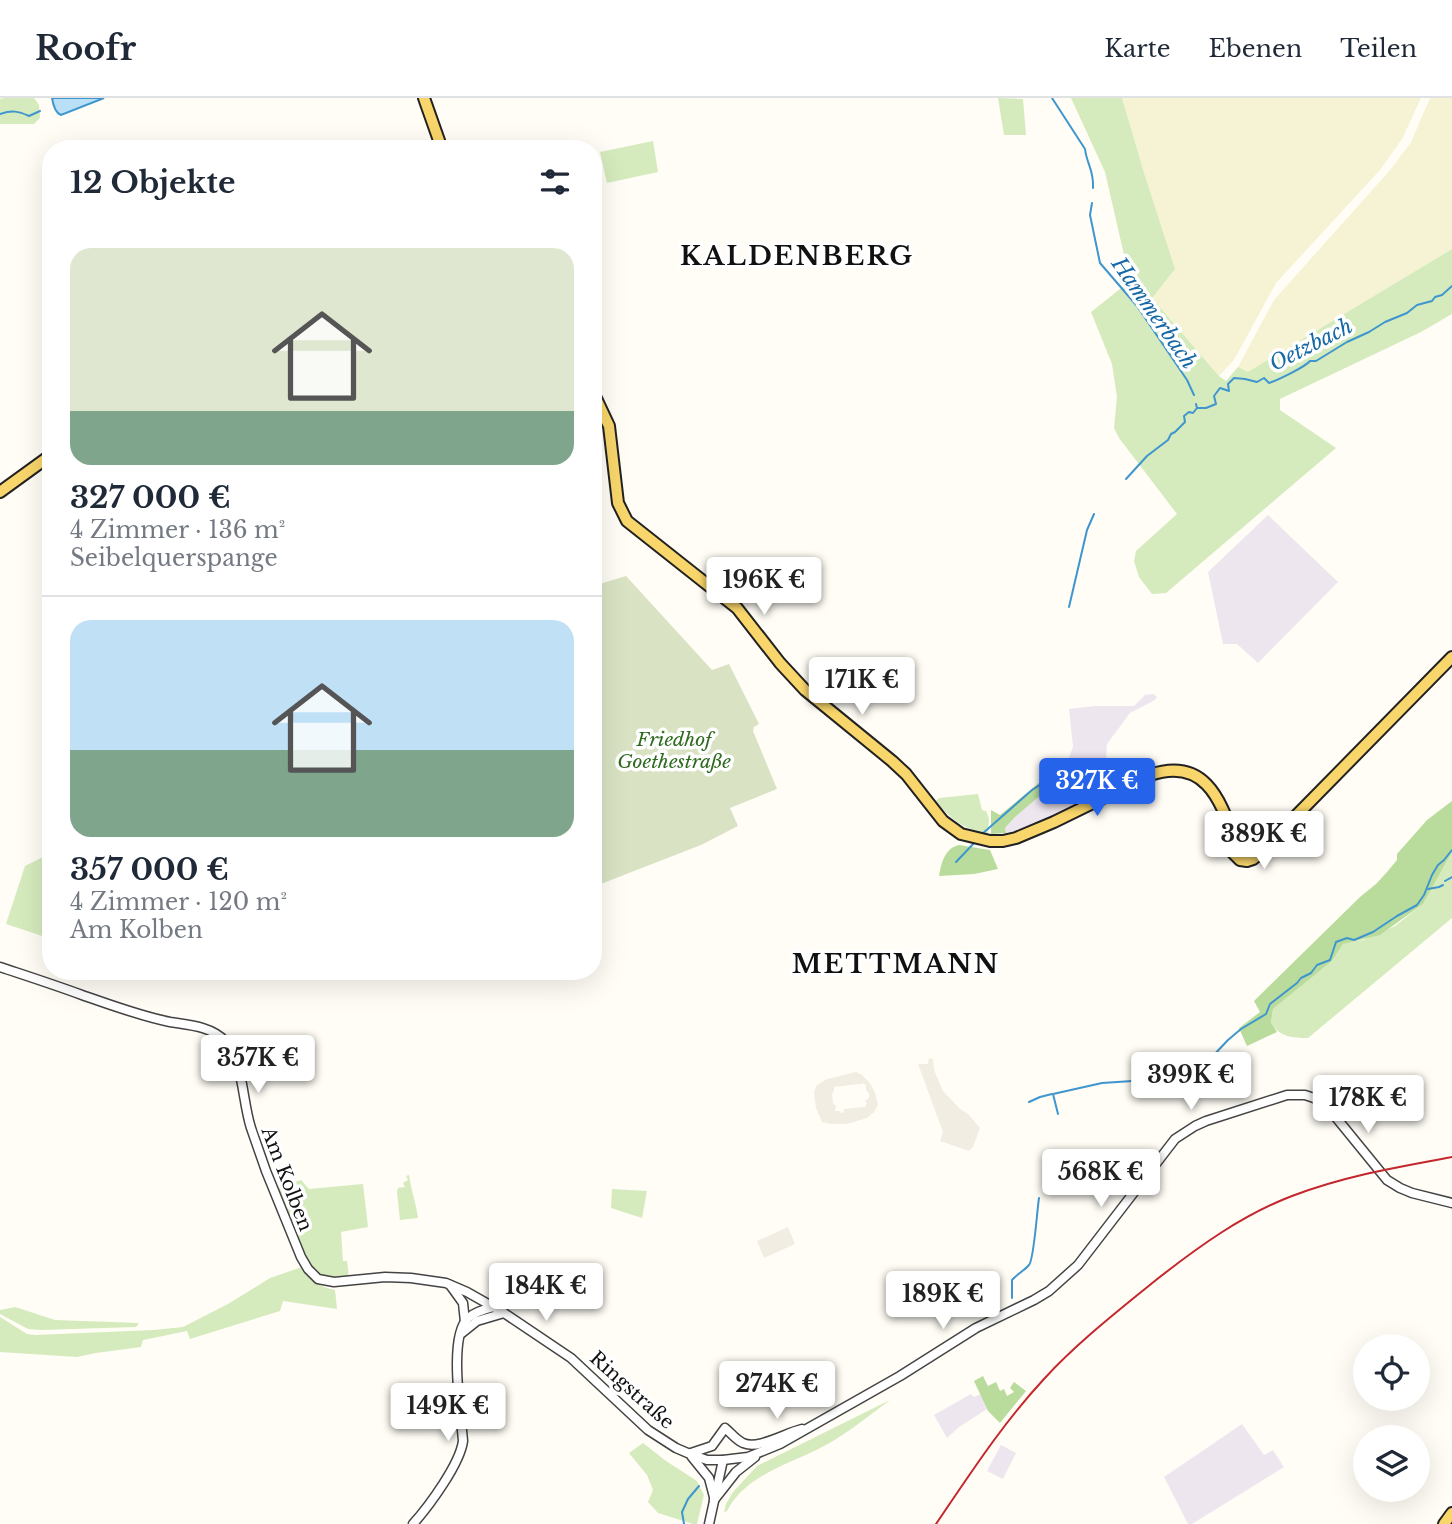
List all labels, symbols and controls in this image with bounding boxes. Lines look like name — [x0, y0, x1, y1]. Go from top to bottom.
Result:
text: Roofr — [35, 28, 136, 69]
text: Karte — [1104, 34, 1171, 63]
text: Ebenen — [1209, 34, 1302, 63]
text: Teilen — [1340, 34, 1417, 63]
icon: filters — [536, 163, 574, 201]
text: 12 Objekte — [70, 164, 236, 201]
district label: KALDENBERG — [680, 240, 914, 272]
water label: Hammerbach — [1105, 251, 1202, 374]
icon: home — [259, 293, 385, 419]
water label: Oetzbach — [1265, 313, 1357, 377]
text: 327 000 € — [70, 479, 231, 516]
text: 4 Zimmer · 136 m² — [70, 516, 285, 544]
text: Seibelquerspange — [70, 544, 278, 572]
pin: 196K € — [707, 558, 821, 617]
text: 196K € — [722, 566, 806, 594]
pin: 171K € — [805, 658, 919, 717]
icon: home — [259, 665, 385, 791]
text: 171K € — [825, 666, 899, 694]
park label: Friedhof Goethestraße — [617, 728, 731, 773]
pin: 327K € — [1040, 758, 1154, 818]
text: 327K € — [1055, 767, 1139, 795]
pin: 389K € — [1207, 812, 1321, 871]
text: 389K € — [1221, 820, 1307, 848]
text: 357 000 € — [70, 851, 229, 888]
text: 4 Zimmer · 120 m² — [70, 888, 287, 916]
text: Am Kolben — [70, 916, 203, 944]
district label: METTMANN — [792, 948, 1000, 980]
pin: 357K € — [201, 1035, 315, 1095]
text: 357K € — [217, 1044, 299, 1072]
pin: 399K € — [1134, 1052, 1248, 1112]
text: 399K € — [1147, 1061, 1235, 1089]
pin: 178K € — [1311, 1076, 1425, 1135]
text: 178K € — [1329, 1084, 1407, 1112]
street label: Am Kolben — [256, 1123, 317, 1234]
pin: 568K € — [1044, 1150, 1158, 1209]
text: 568K € — [1058, 1158, 1144, 1186]
pin: 184K € — [489, 1264, 603, 1323]
text: 184K € — [505, 1272, 587, 1300]
pin: 189K € — [886, 1272, 1000, 1331]
text: 189K € — [902, 1280, 984, 1308]
map controls — [1353, 1334, 1430, 1502]
button: locate — [1353, 1334, 1430, 1411]
street label: Ringstraße — [585, 1346, 679, 1434]
pin: 274K € — [720, 1362, 834, 1421]
text: 274K € — [735, 1370, 819, 1398]
pin: 149K € — [391, 1384, 505, 1443]
text: 149K € — [407, 1392, 489, 1420]
button: layers — [1353, 1425, 1430, 1502]

